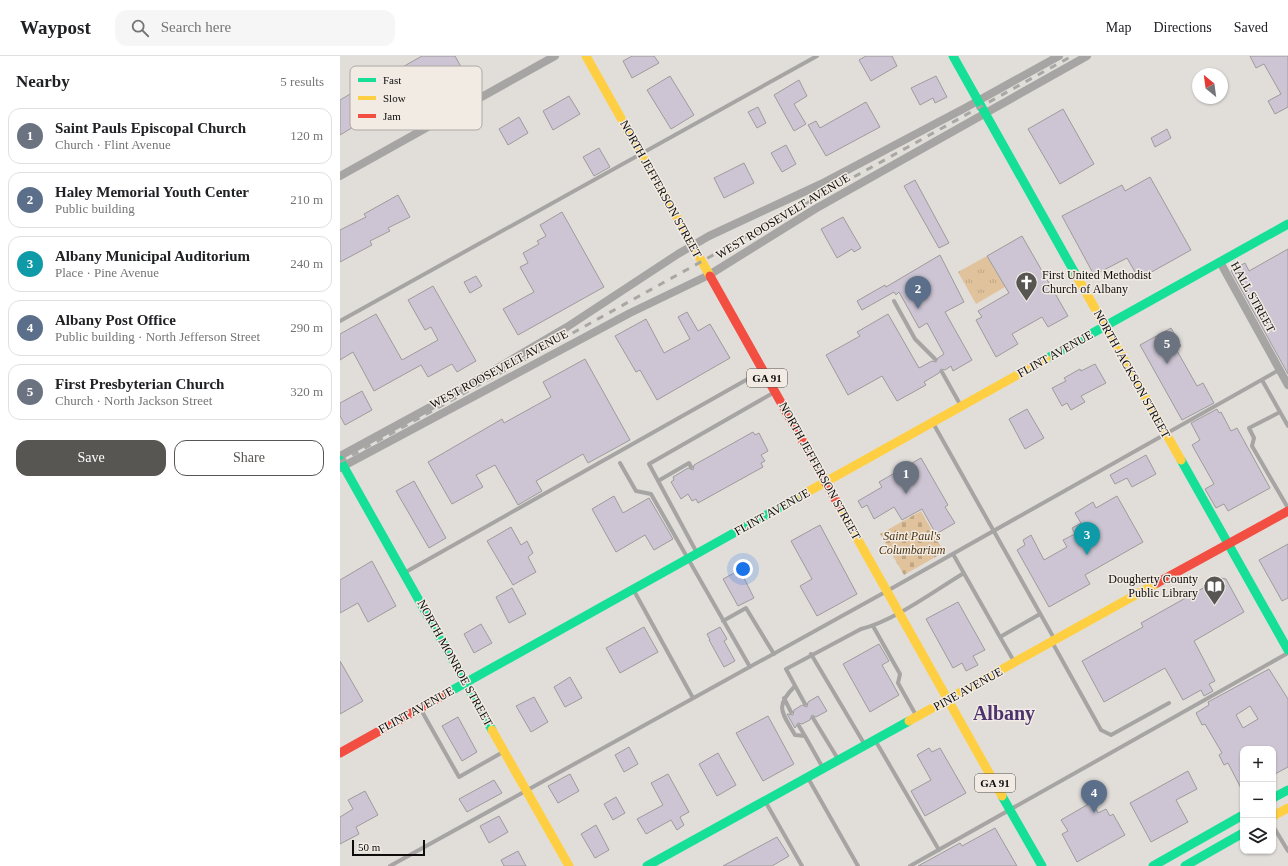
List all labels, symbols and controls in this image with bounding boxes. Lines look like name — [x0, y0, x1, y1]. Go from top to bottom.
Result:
search box — [115, 10, 395, 46]
text: Waypost — [20, 17, 91, 38]
icon: search — [129, 17, 151, 39]
text: Search here — [161, 19, 231, 35]
text: Map — [1106, 20, 1131, 35]
text: Directions — [1153, 20, 1212, 35]
text: Saved — [1234, 20, 1268, 35]
legend — [350, 66, 482, 130]
north arrow — [1192, 68, 1228, 104]
text: Nearby — [16, 72, 70, 91]
text: 5 results — [280, 74, 324, 89]
text: Fast — [383, 74, 401, 86]
text: Slow — [383, 92, 406, 104]
text: Jam — [383, 110, 401, 122]
street label: NORTH JEFFERSON STREET — [617, 118, 705, 261]
text: Saint Pauls Episcopal Church — [55, 120, 246, 136]
text: 1 — [27, 128, 33, 143]
text: 120 m — [290, 128, 323, 143]
text: Church · Flint Avenue — [55, 137, 171, 152]
street label: WEST ROOSEVELT AVENUE — [713, 170, 853, 262]
text: Haley Memorial Youth Center — [55, 184, 249, 200]
text: 2 — [27, 192, 33, 207]
text: 210 m — [290, 192, 323, 207]
text: Public building — [55, 201, 135, 216]
text: Albany Municipal Auditorium — [55, 248, 250, 264]
text: 3 — [27, 256, 33, 271]
text: 240 m — [290, 256, 323, 271]
street label: HALL STREET — [1228, 259, 1278, 335]
text: Place · Pine Avenue — [55, 265, 159, 280]
place label: First United Methodist Church of Albany — [1042, 268, 1152, 296]
church icon: First United Methodist Church of Albany — [1013, 269, 1039, 302]
pin: 2 — [905, 276, 931, 309]
street label: NORTH JACKSON STREET — [1091, 307, 1174, 441]
text: Albany Post Office — [55, 312, 176, 328]
text: 4 — [27, 320, 33, 335]
text: 290 m — [290, 320, 323, 335]
street label: WEST ROOSEVELT AVENUE — [428, 327, 570, 411]
street label: FLINT AVENUE — [1015, 328, 1095, 380]
text: Public building · North Jefferson Street — [55, 329, 260, 344]
pin: 5 — [1154, 331, 1180, 364]
road number: GA 91 — [747, 369, 787, 387]
text: First Presbyterian Church — [55, 376, 224, 392]
text: 5 — [27, 384, 33, 399]
text: 320 m — [290, 384, 323, 399]
text: Church · North Jackson Street — [55, 393, 212, 408]
street label: NORTH JEFFERSON STREET — [776, 400, 864, 543]
button: Save — [16, 440, 166, 476]
button: Share — [174, 440, 324, 476]
pin: 1 — [893, 461, 919, 494]
street label: FLINT AVENUE — [732, 486, 812, 538]
pin: 3 — [1074, 522, 1100, 555]
park label: Saint Paul's Columbarium — [879, 529, 946, 557]
your location — [733, 559, 753, 579]
place label: Dougherty County Public Library — [1108, 572, 1198, 600]
library icon: Dougherty County Public Library — [1201, 573, 1227, 606]
street label: NORTH MONROE STREET — [414, 597, 496, 729]
street label: PINE AVENUE — [931, 664, 1005, 714]
street label: FLINT AVENUE — [376, 684, 456, 736]
district label: Albany — [973, 702, 1035, 725]
map controls — [1240, 746, 1276, 854]
button: + — [1240, 746, 1276, 782]
road number: GA 91 — [975, 774, 1015, 792]
pin: 4 — [1081, 780, 1107, 813]
button: − — [1240, 782, 1276, 818]
button: layers — [1240, 818, 1276, 854]
scale bar — [352, 838, 425, 857]
text: 50 m — [358, 841, 380, 853]

